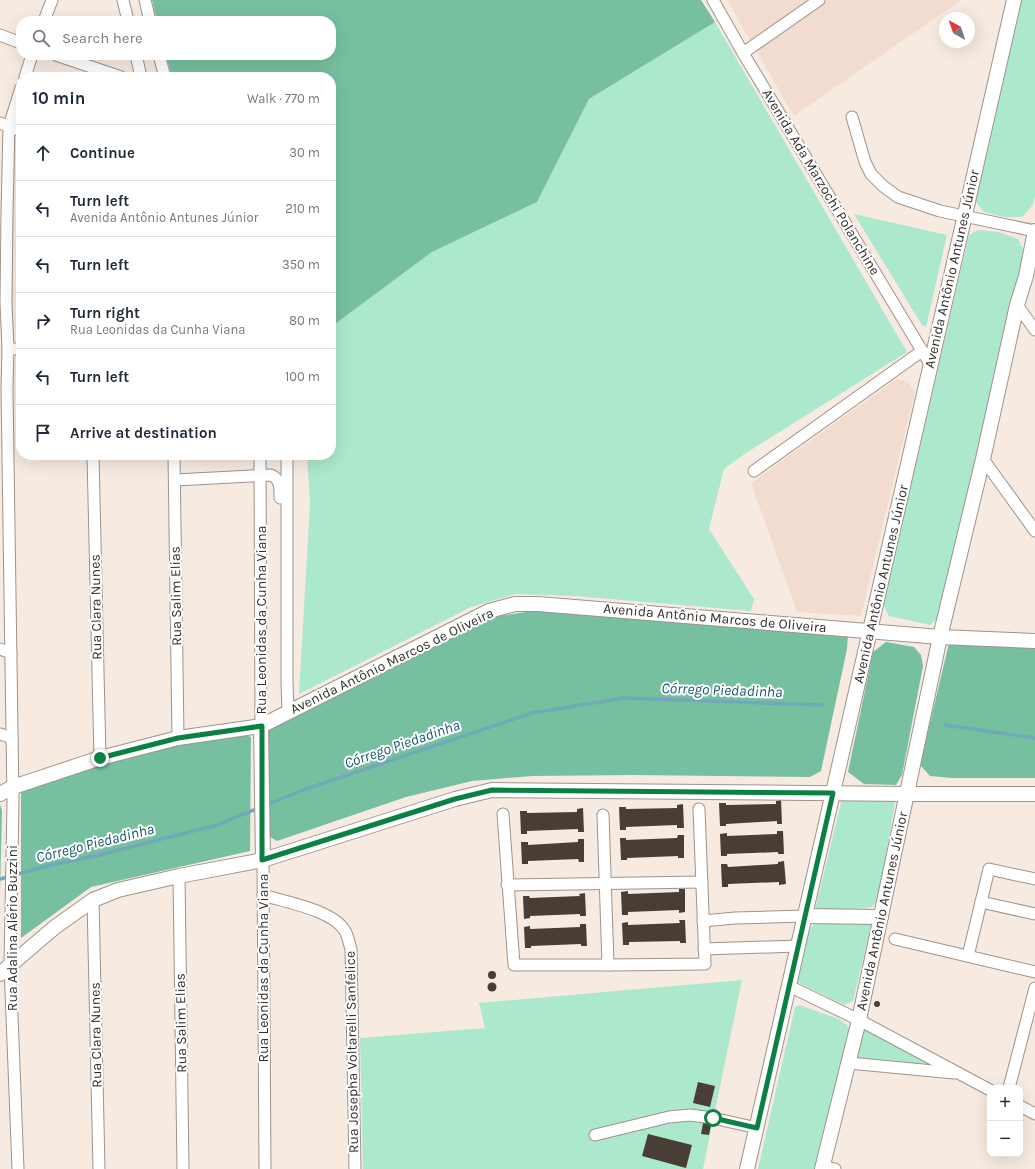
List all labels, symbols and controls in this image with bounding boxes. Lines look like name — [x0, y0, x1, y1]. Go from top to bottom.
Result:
north arrow — [939, 12, 975, 48]
search box — [16, 16, 336, 60]
icon: search — [30, 27, 52, 49]
text: Search here — [62, 29, 143, 47]
street label: Avenida Ada Marzochi Polanchine — [759, 86, 883, 278]
text: 10 min — [32, 88, 85, 108]
text: Walk · 770 m — [247, 91, 320, 106]
icon: ahead — [32, 142, 54, 164]
text: Continue — [70, 144, 135, 162]
text: 30 m — [289, 145, 320, 160]
street label: Avenida Antônio Antunes Júnior — [921, 167, 983, 370]
text: Turn left — [70, 192, 129, 210]
icon: left — [32, 198, 54, 220]
text: 210 m — [285, 201, 320, 216]
text: Avenida Antônio Antunes Júnior — [70, 210, 258, 225]
icon: left — [32, 254, 54, 276]
text: Turn left — [70, 256, 129, 274]
text: 350 m — [282, 257, 320, 272]
text: Turn right — [70, 304, 140, 322]
icon: right — [32, 310, 54, 332]
text: 80 m — [289, 313, 320, 328]
text: Rua Leonidas da Cunha Viana — [70, 322, 246, 337]
icon: left — [32, 366, 54, 388]
text: Turn left — [70, 368, 129, 386]
text: 100 m — [285, 369, 320, 384]
icon: arrive — [32, 422, 54, 444]
text: Arrive at destination — [70, 424, 217, 442]
street label: Avenida Antônio Antunes Júnior — [850, 482, 912, 685]
street label: Rua Leonidas da Cunha Viana — [253, 526, 270, 715]
street label: Rua Salim Elias — [167, 546, 185, 646]
street label: Rua Clara Nunes — [87, 554, 105, 660]
street label: Avenida Antônio Marcos de Oliveira — [603, 600, 827, 636]
street label: Avenida Antônio Marcos de Oliveira — [288, 604, 496, 718]
water label: Córrego Piedadinha — [661, 679, 783, 701]
water label: Córrego Piedadinha — [342, 716, 462, 772]
route end — [91, 749, 109, 767]
street label: Avenida Antônio Antunes Júnior — [853, 809, 912, 1012]
water label: Córrego Piedadinha — [34, 820, 156, 866]
street label: Rua Adalina Alério Buzzini — [4, 845, 21, 1011]
street label: Rua Leonidas da Cunha Viana — [255, 874, 272, 1063]
street label: Rua Josepha Voltarelli Sanfelice — [342, 951, 362, 1153]
street label: Rua Salim Elias — [172, 973, 190, 1073]
street label: Rua Clara Nunes — [87, 982, 105, 1088]
map controls — [987, 1085, 1023, 1157]
button: + — [987, 1085, 1023, 1121]
route start — [704, 1109, 722, 1127]
button: − — [987, 1121, 1023, 1157]

